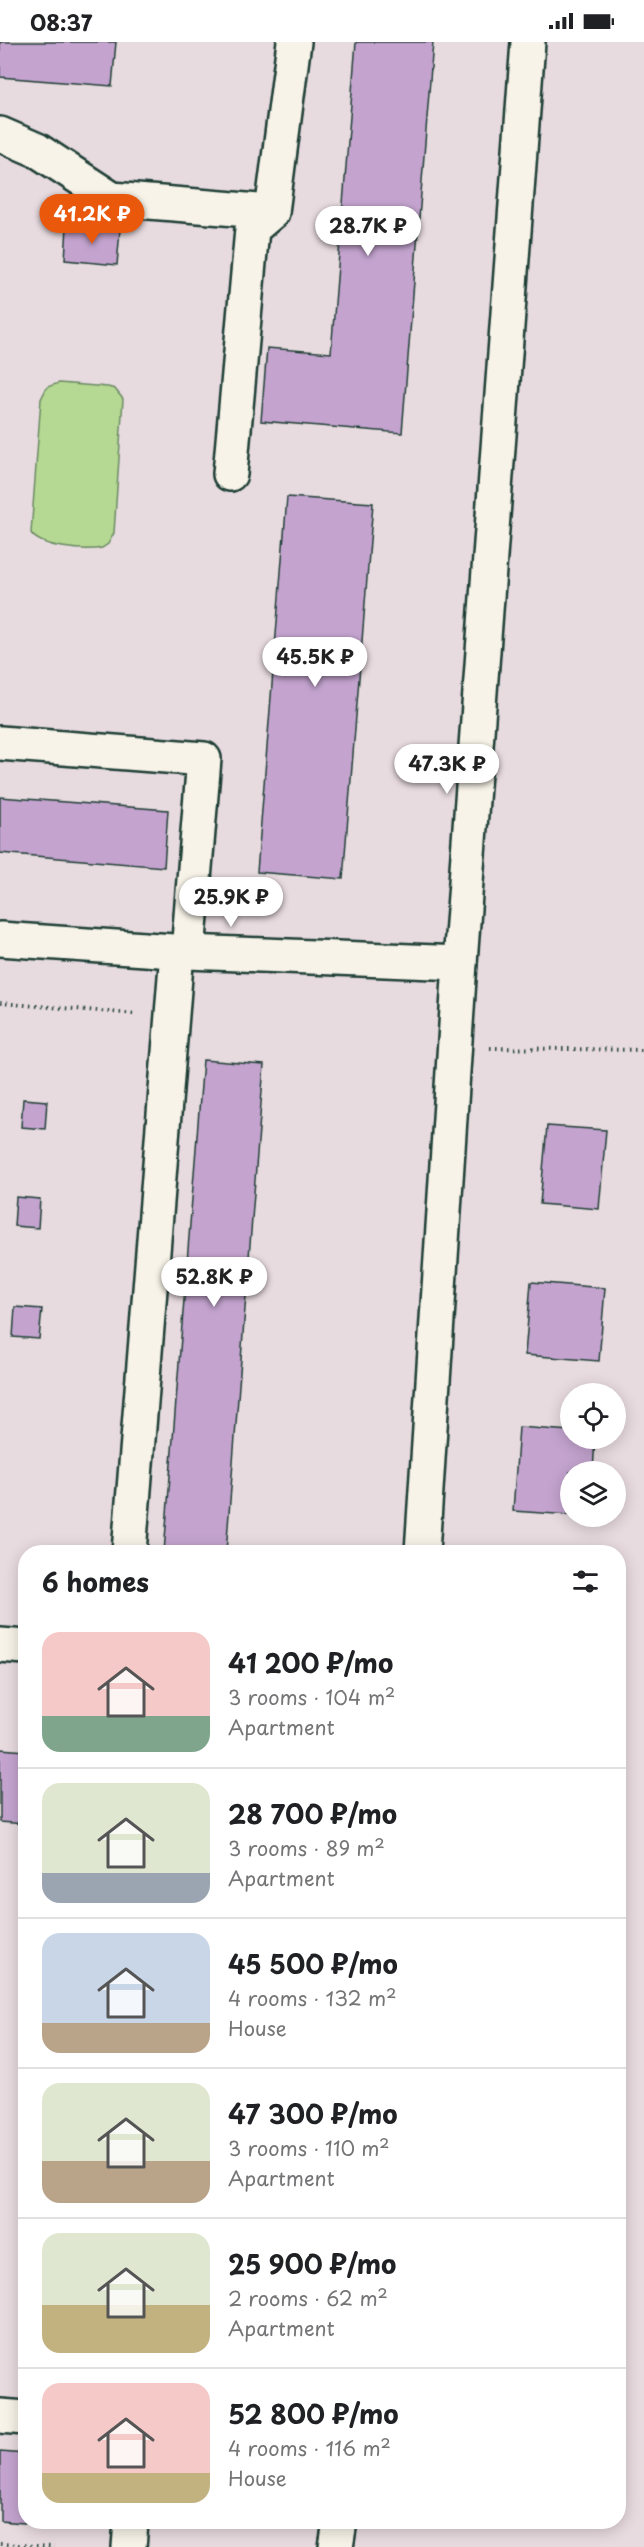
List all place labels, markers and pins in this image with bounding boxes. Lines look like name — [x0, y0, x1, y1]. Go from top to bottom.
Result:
pin: 41.2K ₽ — [37, 194, 147, 245]
pin: 28.7K ₽ — [313, 206, 423, 257]
pin: 45.5K ₽ — [260, 637, 370, 688]
pin: 47.3K ₽ — [392, 744, 502, 795]
pin: 25.9K ₽ — [176, 877, 286, 928]
pin: 52.8K ₽ — [159, 1257, 269, 1308]

